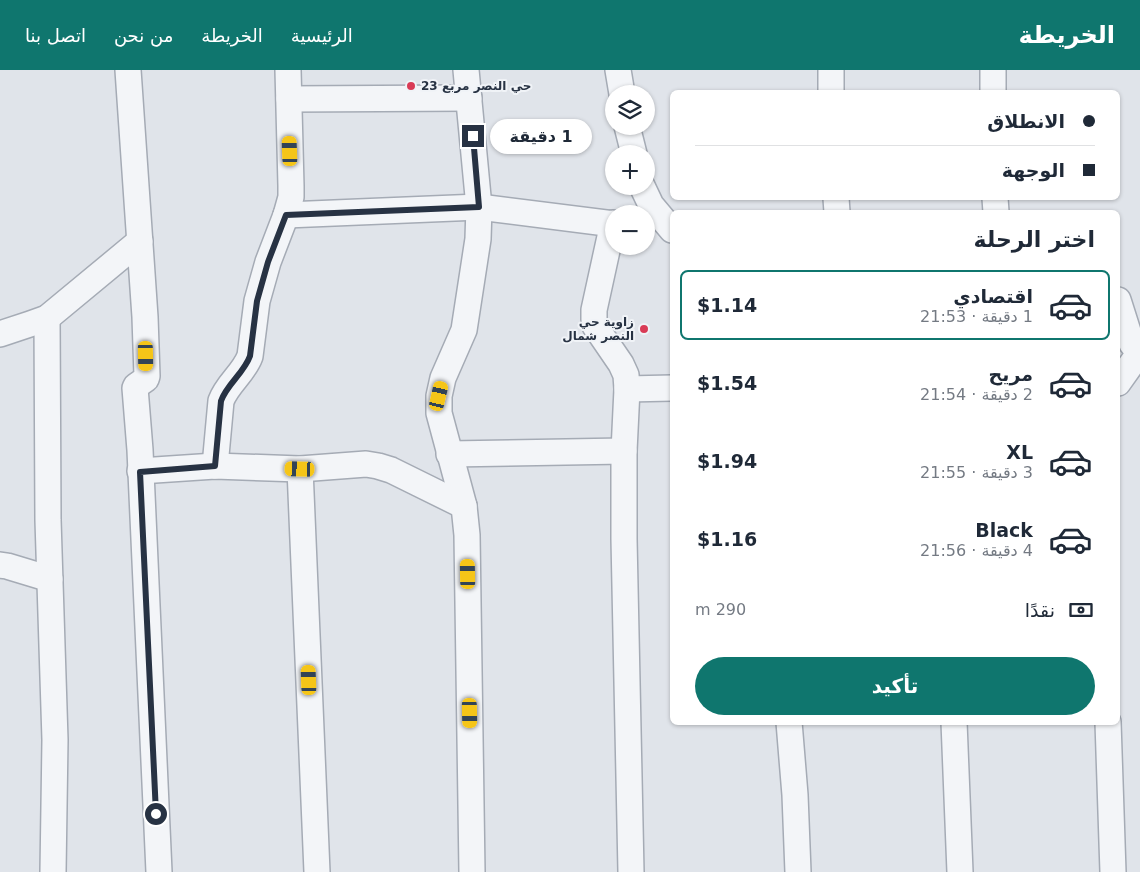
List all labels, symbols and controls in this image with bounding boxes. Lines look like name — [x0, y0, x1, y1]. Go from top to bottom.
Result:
text: الخريطة — [1019, 21, 1115, 49]
text: اتصل بنا — [25, 25, 86, 46]
text: من نحن — [114, 25, 173, 46]
text: الخريطة — [201, 25, 263, 46]
text: الرئيسية — [291, 25, 353, 46]
place label: حي النصر مربع 23 — [421, 79, 531, 93]
marker: حي النصر مربع 23 — [405, 80, 417, 92]
map controls — [605, 85, 655, 255]
button: layers — [605, 85, 655, 135]
text: الانطلاق — [987, 110, 1065, 132]
callout: 1 دقيقة — [490, 118, 593, 154]
route end — [462, 125, 484, 147]
text: 1 دقيقة — [509, 127, 573, 146]
car — [281, 136, 298, 166]
button: + — [605, 145, 655, 195]
text: الوجهة — [1002, 159, 1065, 181]
button: − — [605, 205, 655, 255]
text: اختر الرحلة — [974, 227, 1095, 252]
icon: car — [1048, 283, 1093, 328]
text: اقتصادي — [953, 285, 1033, 307]
text: $1.14 — [697, 294, 757, 316]
text: 1 دقيقة · 21:53 — [920, 307, 1033, 326]
place label: زاوية حي النصر شمال — [562, 315, 634, 343]
marker: زاوية حي النصر شمال — [638, 323, 650, 335]
car — [138, 341, 153, 371]
icon: car — [1048, 361, 1093, 406]
text: مريح — [989, 363, 1033, 385]
text: $1.54 — [697, 372, 757, 394]
car — [428, 380, 449, 412]
text: 2 دقيقة · 21:54 — [920, 385, 1033, 404]
icon: car — [1048, 439, 1093, 484]
text: XL — [1006, 441, 1033, 463]
text: $1.94 — [697, 450, 757, 472]
car — [284, 461, 315, 477]
text: 3 دقيقة · 21:55 — [920, 463, 1033, 482]
icon: car — [1048, 517, 1093, 562]
text: Black — [975, 519, 1033, 541]
text: $1.16 — [697, 528, 757, 550]
text: 4 دقيقة · 21:56 — [920, 541, 1033, 560]
car — [460, 559, 475, 589]
icon: cash — [1067, 596, 1095, 624]
text: نقدًا — [1025, 599, 1055, 621]
text: 290 m — [695, 600, 746, 619]
button: تأكيد — [695, 657, 1095, 715]
car — [300, 665, 317, 695]
car — [462, 698, 477, 728]
route start — [145, 803, 167, 825]

